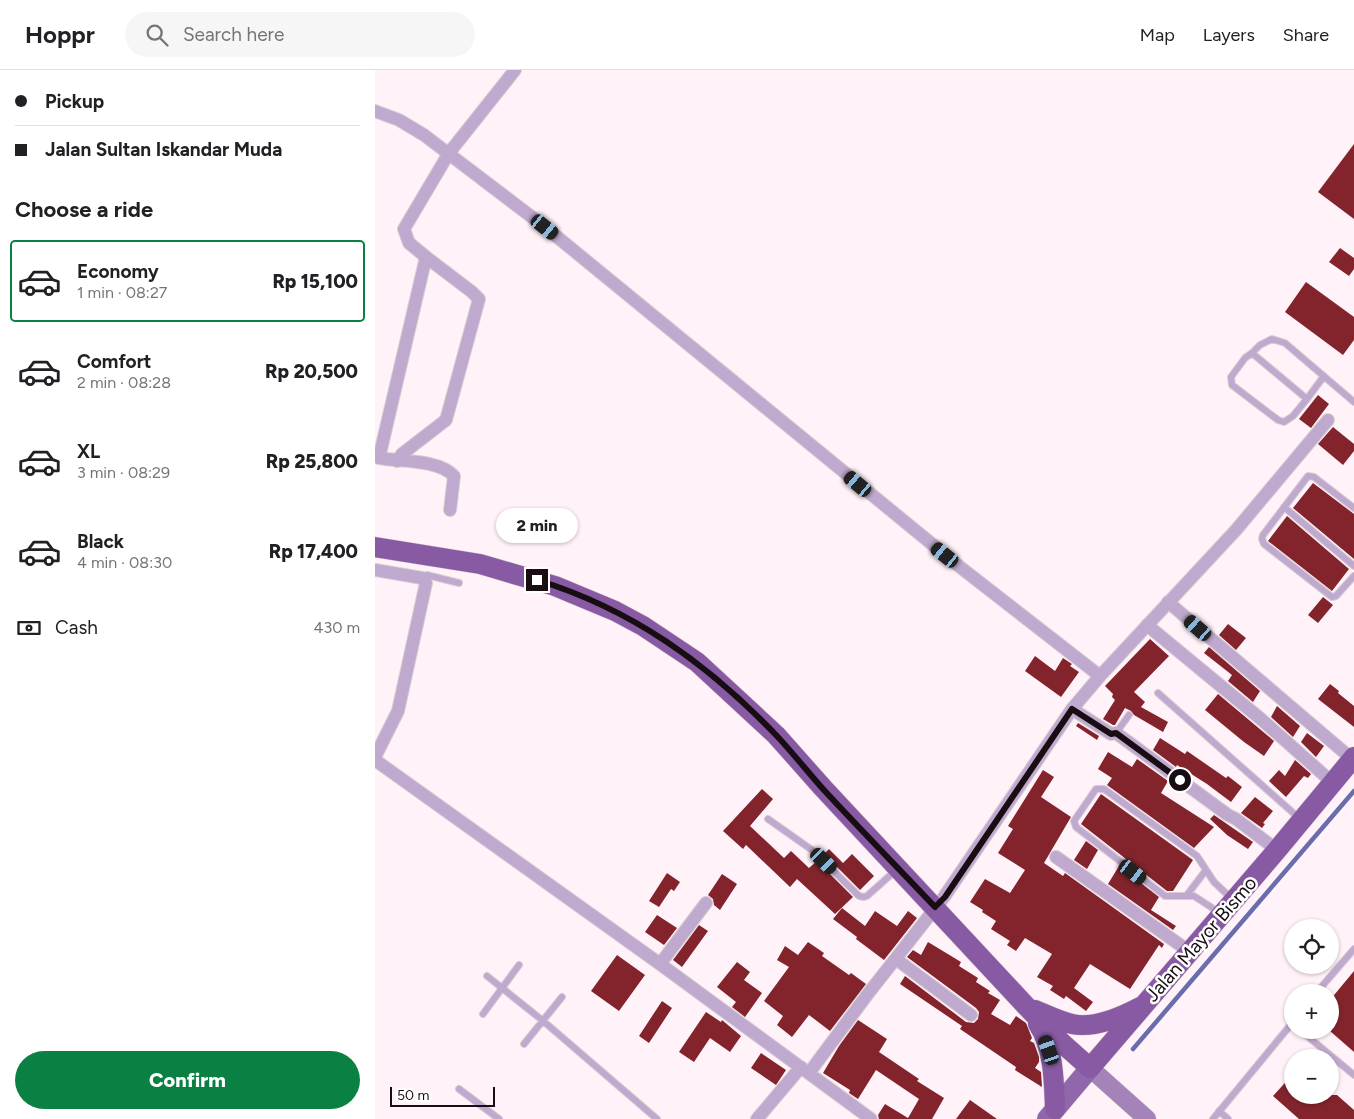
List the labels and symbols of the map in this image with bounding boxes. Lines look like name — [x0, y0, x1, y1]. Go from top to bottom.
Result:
car — [528, 212, 561, 242]
car — [841, 469, 874, 499]
callout: 2 min — [496, 508, 578, 542]
car — [928, 540, 961, 570]
route end — [526, 569, 548, 591]
car — [1181, 612, 1214, 644]
route start — [1169, 769, 1191, 791]
car — [808, 845, 840, 877]
car — [1116, 857, 1149, 887]
street label: Jalan Mayor Bismo — [1140, 872, 1262, 1006]
car — [1037, 1033, 1060, 1067]
scale bar — [390, 1084, 495, 1107]

